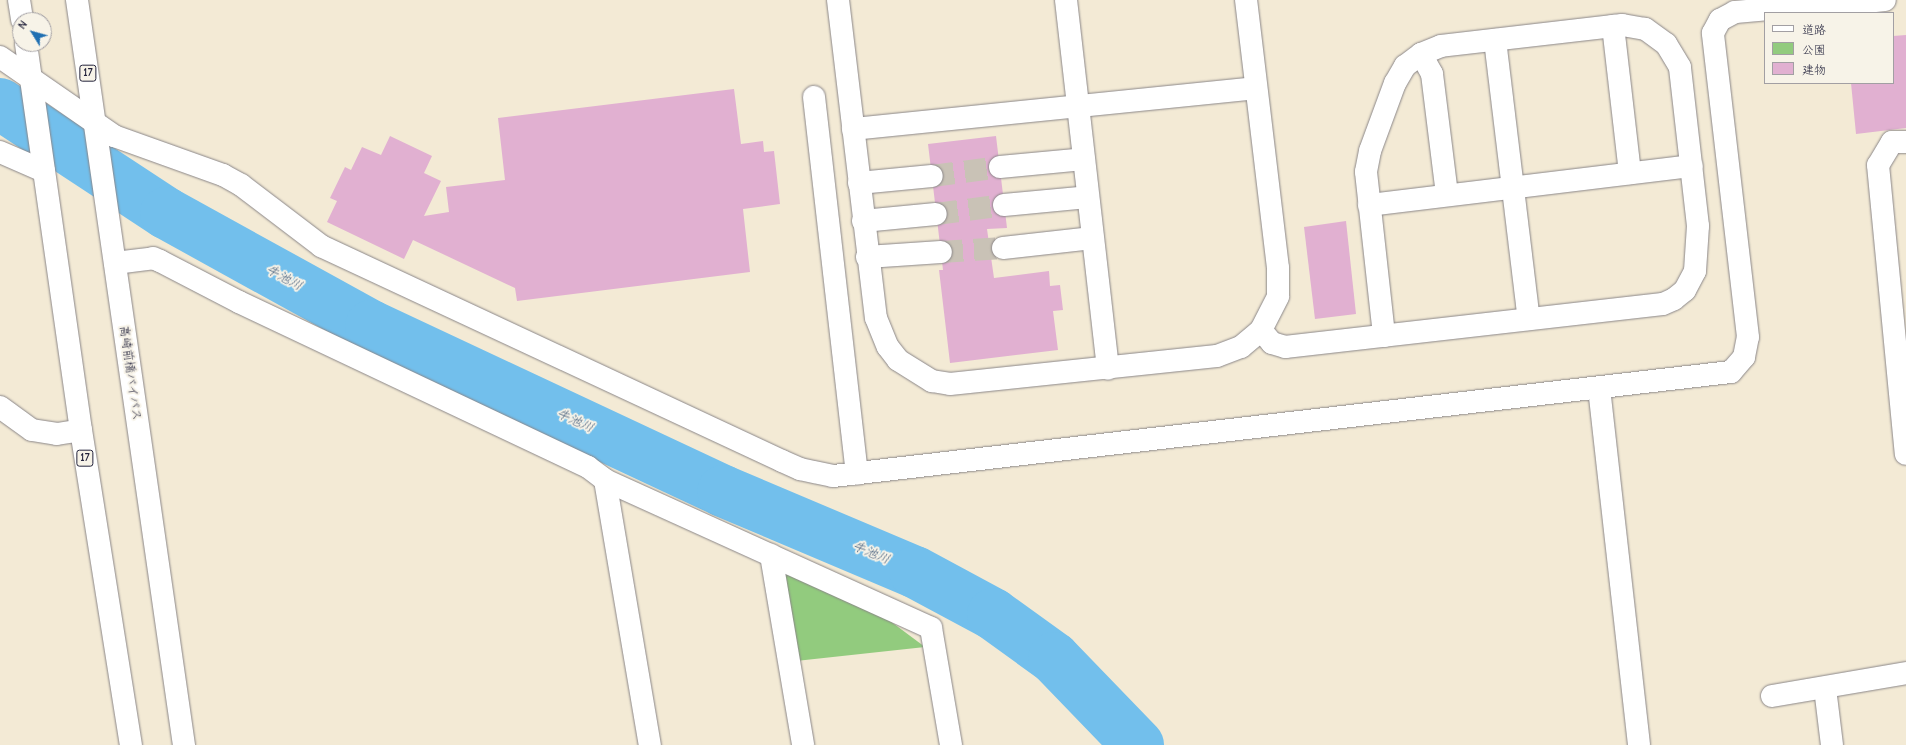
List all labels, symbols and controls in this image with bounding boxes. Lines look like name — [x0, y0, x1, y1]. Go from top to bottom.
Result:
north arrow — [12, 12, 52, 52]
legend — [1764, 12, 1894, 84]
text: N — [15, 18, 30, 32]
text: 道路 — [1802, 23, 1826, 37]
text: 公園 — [1802, 43, 1826, 57]
text: 建物 — [1802, 63, 1826, 77]
road number: 17 — [79, 64, 97, 82]
water label: 牛池川 — [263, 262, 305, 294]
street label: 高崎前橋バイパス — [116, 324, 144, 422]
water label: 牛池川 — [554, 406, 596, 436]
road number: 17 — [76, 449, 94, 467]
water label: 牛池川 — [850, 538, 892, 568]

